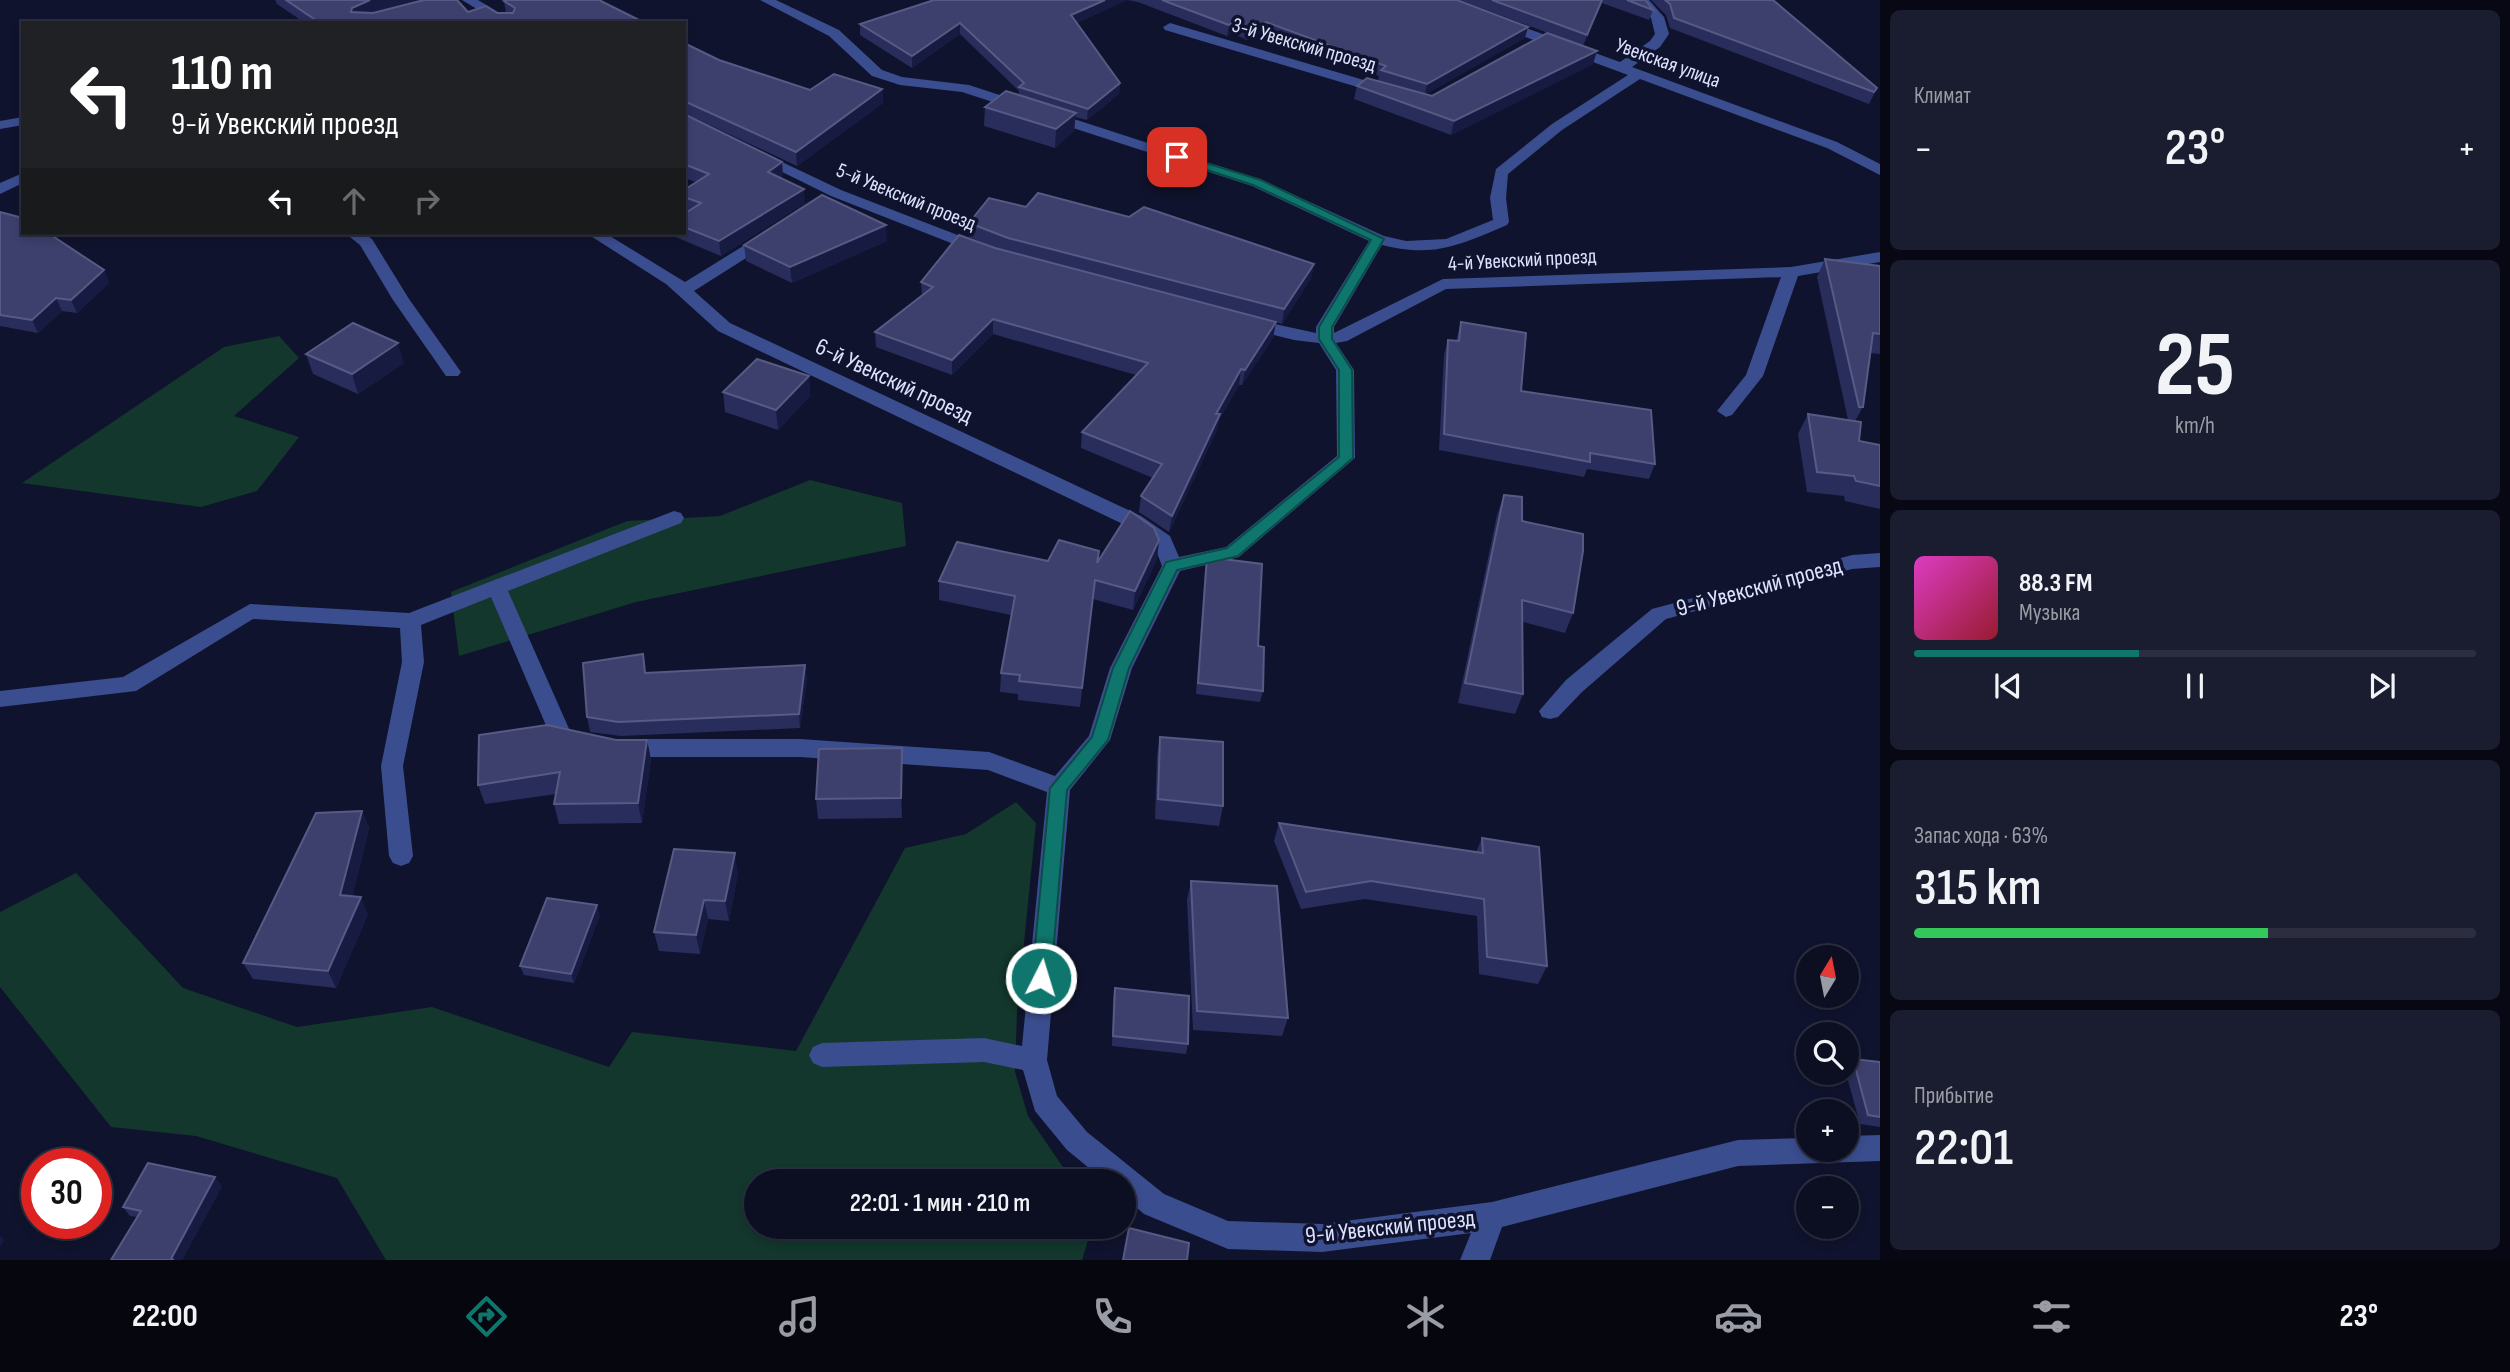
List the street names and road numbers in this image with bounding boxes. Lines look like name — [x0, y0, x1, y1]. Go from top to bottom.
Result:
street label: 3-й Увекский проезд — [1229, 13, 1379, 78]
street label: Увекская улица — [1612, 33, 1724, 93]
street label: 5-й Увекский проезд — [833, 158, 980, 236]
street label: 4-й Увекский проезд — [1447, 244, 1597, 276]
street label: 6-й Увекский проезд — [811, 332, 977, 430]
street label: 9-й Увекский проезд — [1673, 551, 1845, 623]
street label: 9-й Увекский проезд — [1304, 1204, 1476, 1250]

